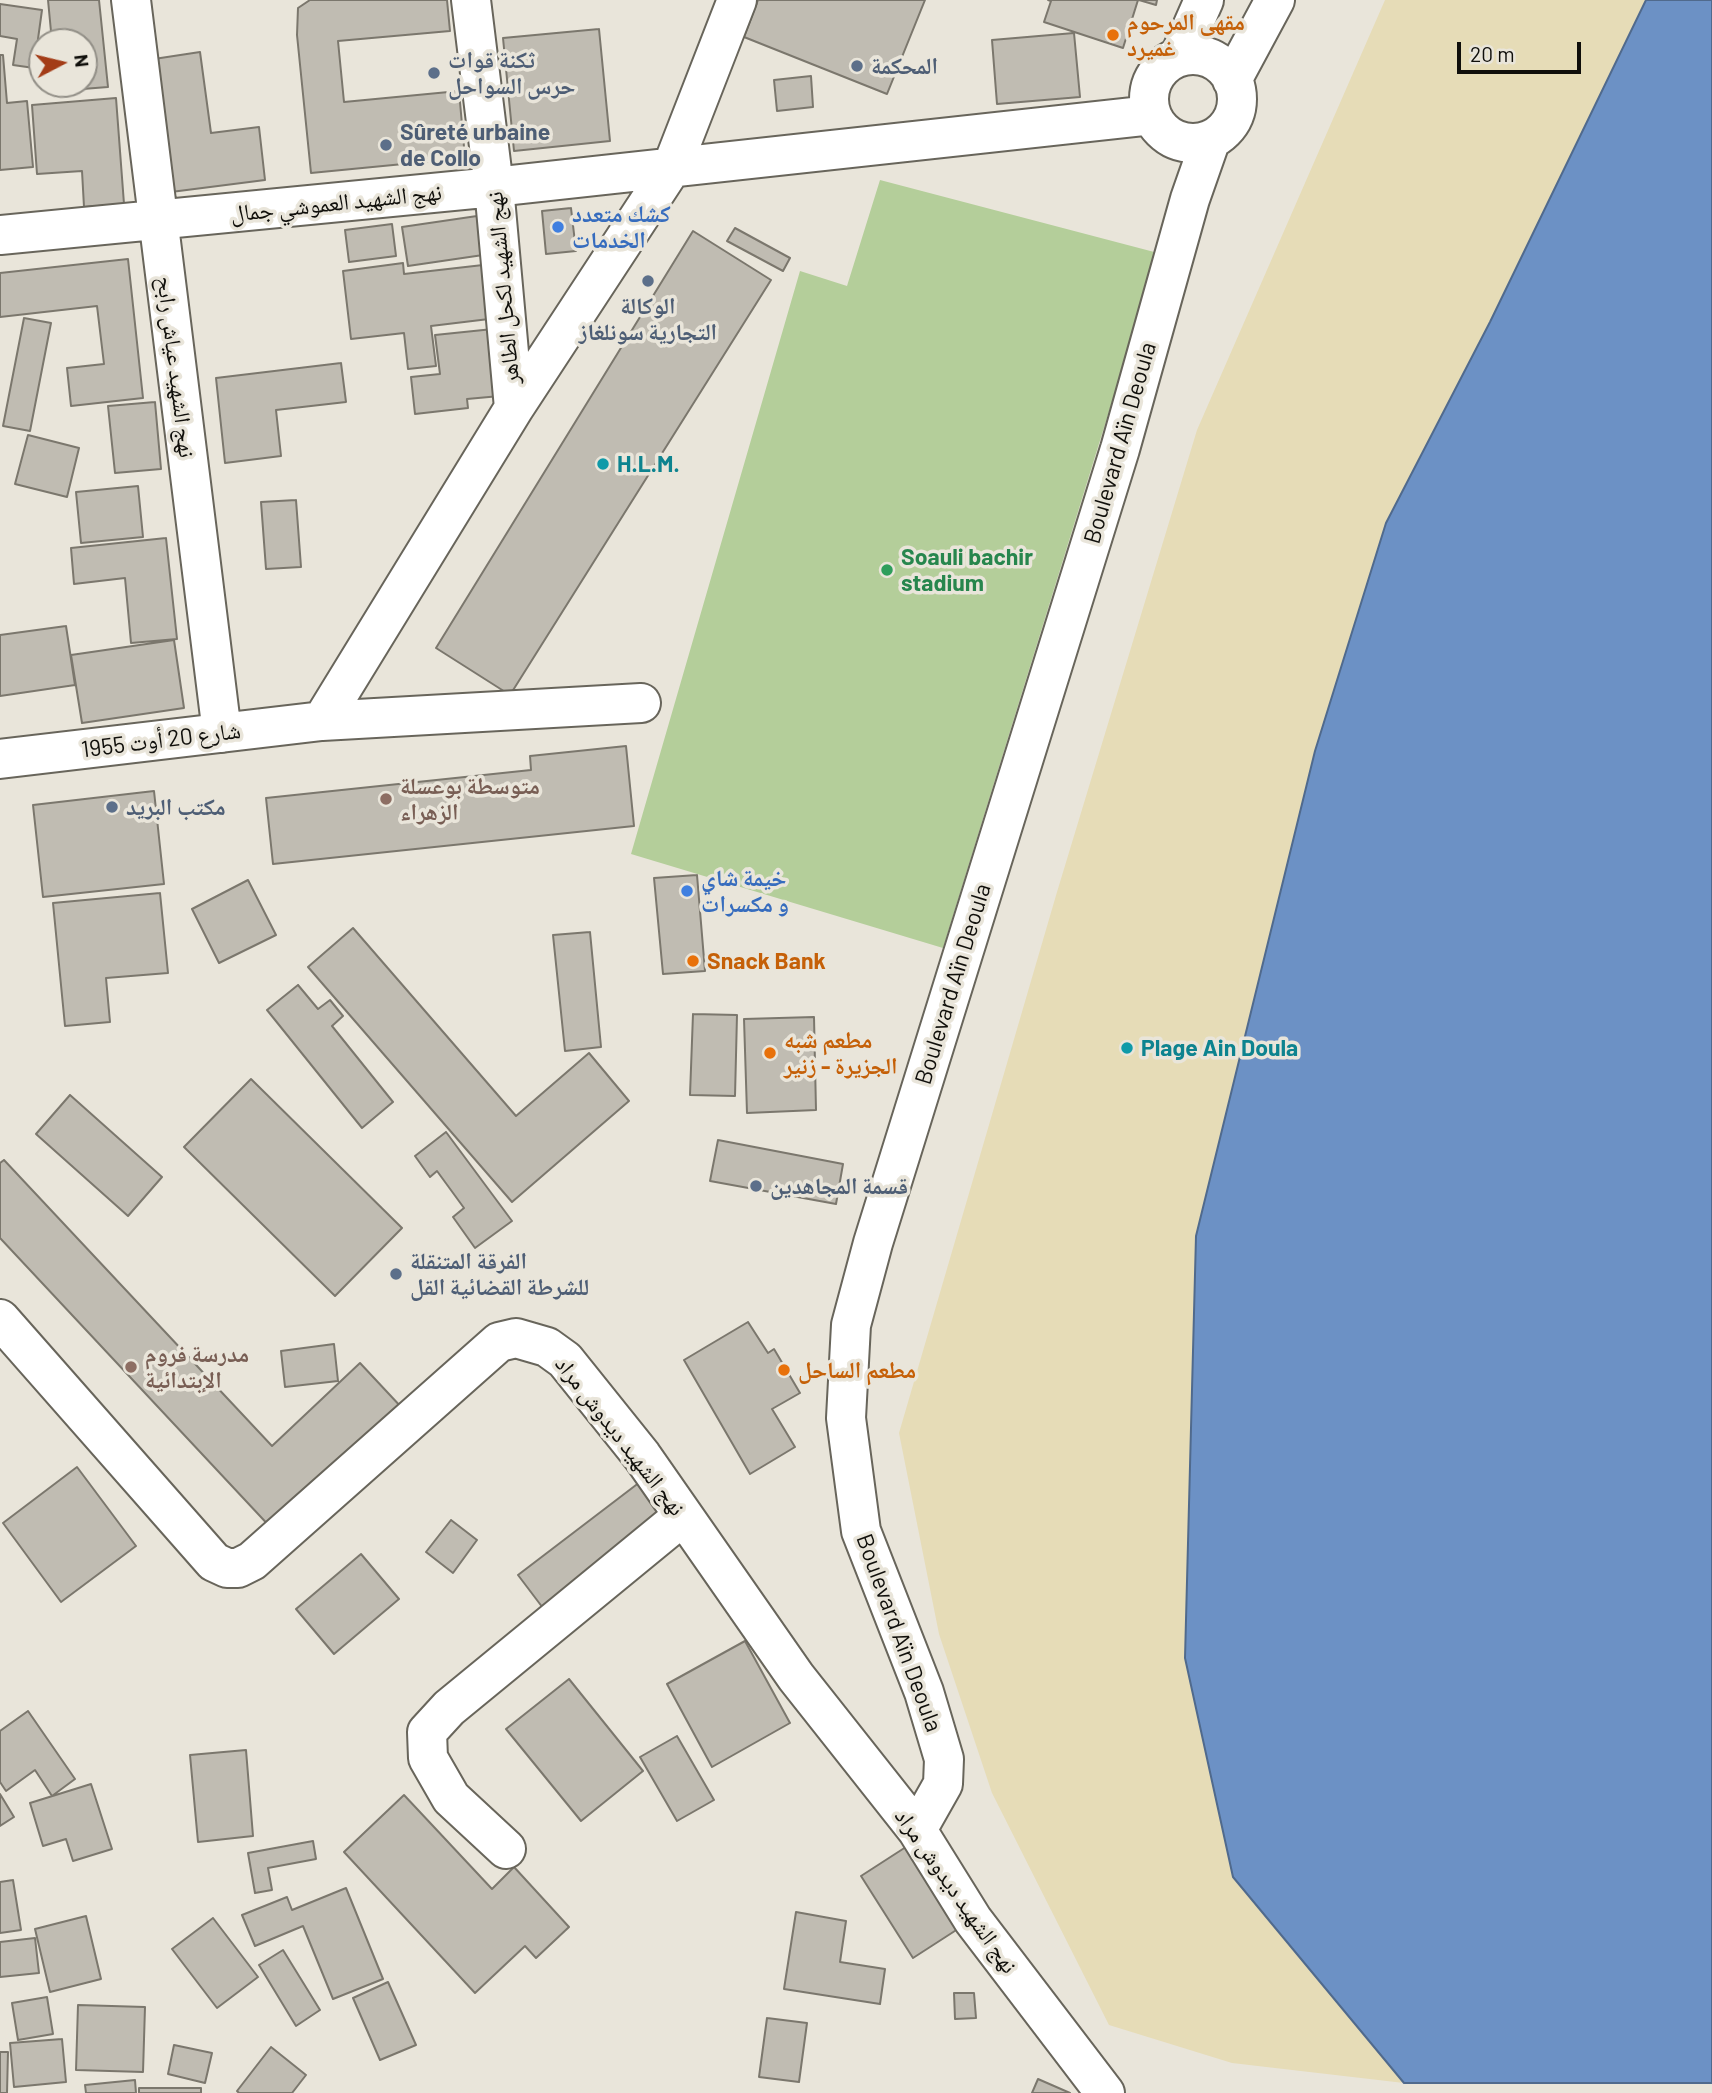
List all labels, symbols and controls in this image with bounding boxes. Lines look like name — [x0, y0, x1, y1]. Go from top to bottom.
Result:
place label: مقهى المرحوم غميرد — [1127, 8, 1245, 62]
marker: مقهى المرحوم غميرد — [1105, 27, 1121, 43]
north arrow — [28, 28, 98, 98]
scale bar — [1460, 28, 1584, 72]
text: 20 m — [1470, 41, 1515, 66]
place label: ثكنة قوات حرس السواحل — [448, 46, 575, 100]
place label: المحكمة — [871, 52, 938, 80]
text: N — [70, 53, 95, 68]
marker: المحكمة — [849, 58, 865, 74]
marker: ثكنة قوات حرس السواحل — [426, 65, 442, 81]
place label: Sûreté urbaine de Collo — [400, 118, 550, 172]
marker: Sûreté urbaine de Collo — [378, 137, 394, 153]
street label: نهج الشهيد العموشي جمال — [229, 178, 443, 228]
street label: نهج الشهيد لكحل الطاهر — [481, 190, 525, 386]
place label: كشك متعدد الخدمات — [572, 200, 671, 254]
marker: كشك متعدد الخدمات — [550, 219, 566, 235]
marker: الوكالة التجارية سونلغاز — [640, 273, 656, 289]
street label: نهج الشهيد عياش رابح — [151, 275, 201, 459]
place label: الوكالة التجارية سونلغاز — [579, 292, 717, 346]
street label: Boulevard Aïn Deoula — [1078, 339, 1162, 547]
place label: H.L.M. — [617, 450, 680, 478]
marker: H.L.M. — [595, 456, 611, 472]
place label: Soauli bachir stadium — [901, 543, 1033, 597]
marker: Soauli bachir stadium — [879, 562, 895, 578]
street label: شارع 20 أوت 1955 — [80, 717, 242, 763]
place label: متوسطة بوعسلة الزهراء — [400, 772, 540, 826]
marker: متوسطة بوعسلة الزهراء — [378, 791, 394, 807]
place label: مكتب البريد — [126, 793, 226, 821]
marker: مكتب البريد — [104, 799, 120, 815]
place label: خيمة شاي و مكسرات — [701, 864, 789, 918]
street label: Boulevard Aïn Deoula — [909, 880, 997, 1088]
marker: خيمة شاي و مكسرات — [679, 883, 695, 899]
place label: Snack Bank — [707, 947, 826, 975]
marker: Snack Bank — [685, 953, 701, 969]
place label: مطعم شبه الجزيرة - زنير — [784, 1026, 897, 1080]
place label: Plage Ain Doula — [1141, 1034, 1298, 1062]
marker: Plage Ain Doula — [1119, 1040, 1135, 1056]
marker: مطعم شبه الجزيرة - زنير — [762, 1045, 778, 1061]
place label: قسمة المجاهدين — [770, 1172, 908, 1200]
marker: قسمة المجاهدين — [748, 1178, 764, 1194]
place label: الفرقة المتنقلة للشرطة القضائية القل — [410, 1247, 589, 1301]
marker: الفرقة المتنقلة للشرطة القضائية القل — [388, 1266, 404, 1282]
place label: مدرسة فروم الإبتدائية — [145, 1340, 249, 1394]
street label: نهج الشهيد ديدوش مراد — [549, 1351, 691, 1521]
place label: مطعم الساحل — [798, 1356, 916, 1384]
marker: مدرسة فروم الإبتدائية — [123, 1359, 139, 1375]
marker: مطعم الساحل — [776, 1362, 792, 1378]
street label: Boulevard Aïn Deoula — [850, 1530, 948, 1736]
street label: نهج الشهيد ديدوش مراد — [889, 1803, 1023, 1979]

